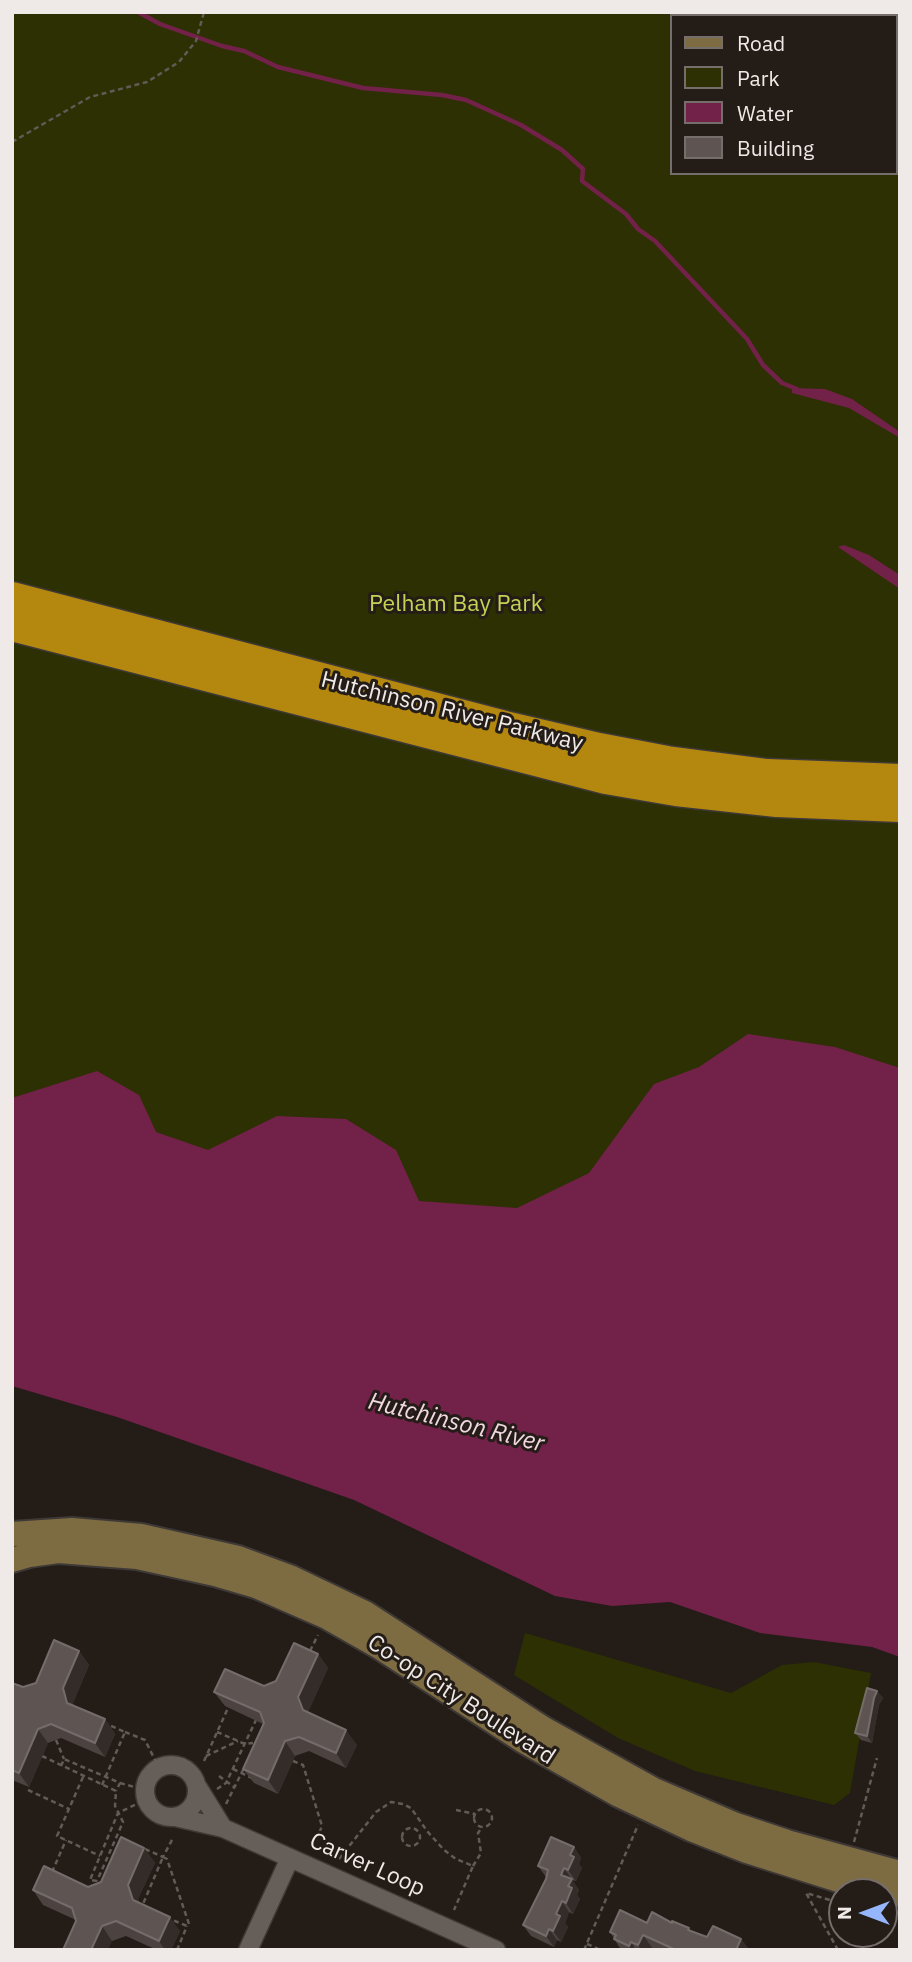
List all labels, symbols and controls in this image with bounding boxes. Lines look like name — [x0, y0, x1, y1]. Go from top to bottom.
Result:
legend — [670, 14, 898, 175]
text: Road — [737, 29, 785, 57]
text: Park — [737, 64, 780, 92]
text: Water — [737, 99, 793, 127]
text: Building — [737, 134, 814, 162]
park label: Pelham Bay Park — [369, 590, 543, 618]
street label: Hutchinson River Parkway — [318, 666, 586, 758]
water label: Hutchinson River — [365, 1387, 547, 1459]
street label: Co-op City Boulevard — [362, 1629, 560, 1771]
street label: Carver Loop — [305, 1827, 429, 1903]
north arrow — [828, 1878, 898, 1948]
text: N — [832, 1906, 856, 1920]

